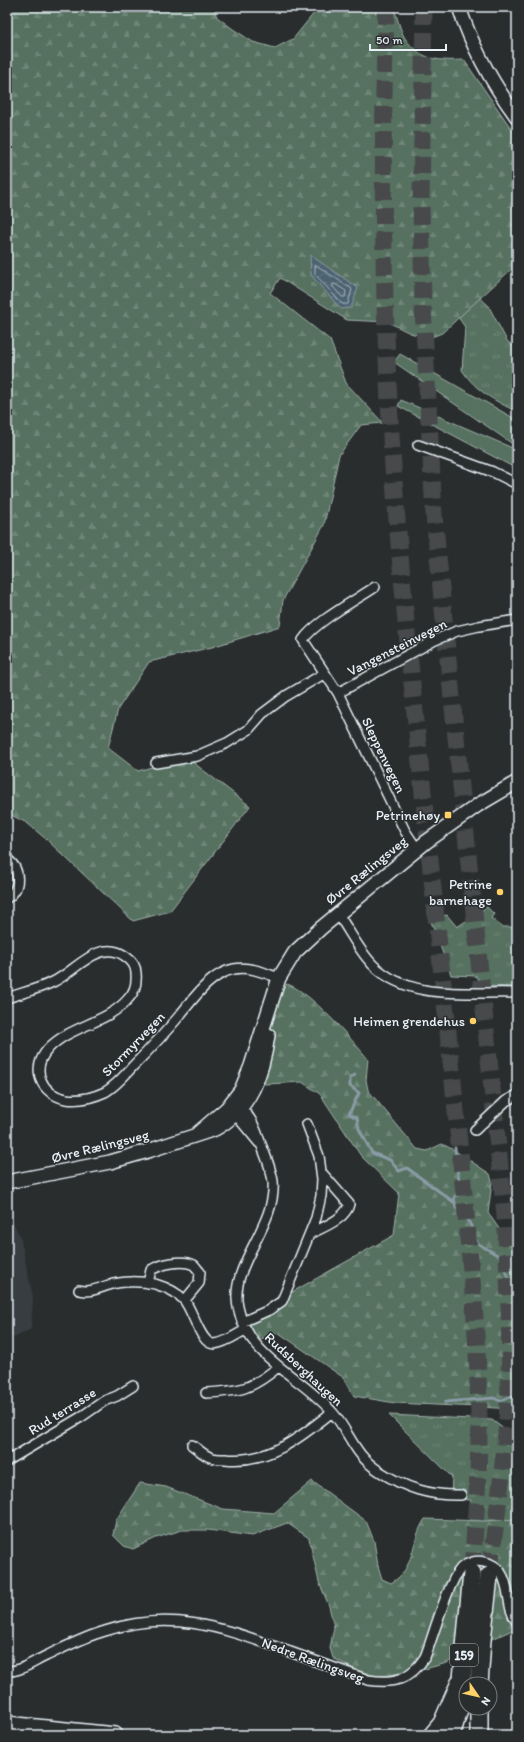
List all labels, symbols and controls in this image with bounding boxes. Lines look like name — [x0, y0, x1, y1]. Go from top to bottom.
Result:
scale bar — [370, 26, 446, 52]
text: 50 m — [376, 33, 402, 47]
street label: Vangensteinvegen — [345, 615, 450, 680]
street label: Sleppenvegen — [358, 714, 409, 796]
place label: Petrinehøy — [376, 807, 440, 824]
marker: Petrinehøy — [443, 810, 453, 820]
street label: Øvre Rælingsveg — [322, 832, 411, 908]
place label: Petrine barnehage — [429, 876, 492, 909]
marker: Petrine barnehage — [495, 887, 505, 897]
street label: Stormyrvegen — [98, 1008, 169, 1080]
place label: Heimen grendehus — [353, 1013, 465, 1030]
marker: Heimen grendehus — [468, 1016, 478, 1026]
street label: Øvre Rælingsveg — [50, 1126, 152, 1167]
street label: Rudsberghaugen — [261, 1329, 347, 1410]
street label: Rud terrasse — [25, 1384, 99, 1439]
street label: Nedre Rælingsveg — [259, 1634, 367, 1687]
road number: 159 — [450, 1644, 478, 1666]
north arrow — [458, 1676, 498, 1716]
text: N — [478, 1695, 493, 1708]

